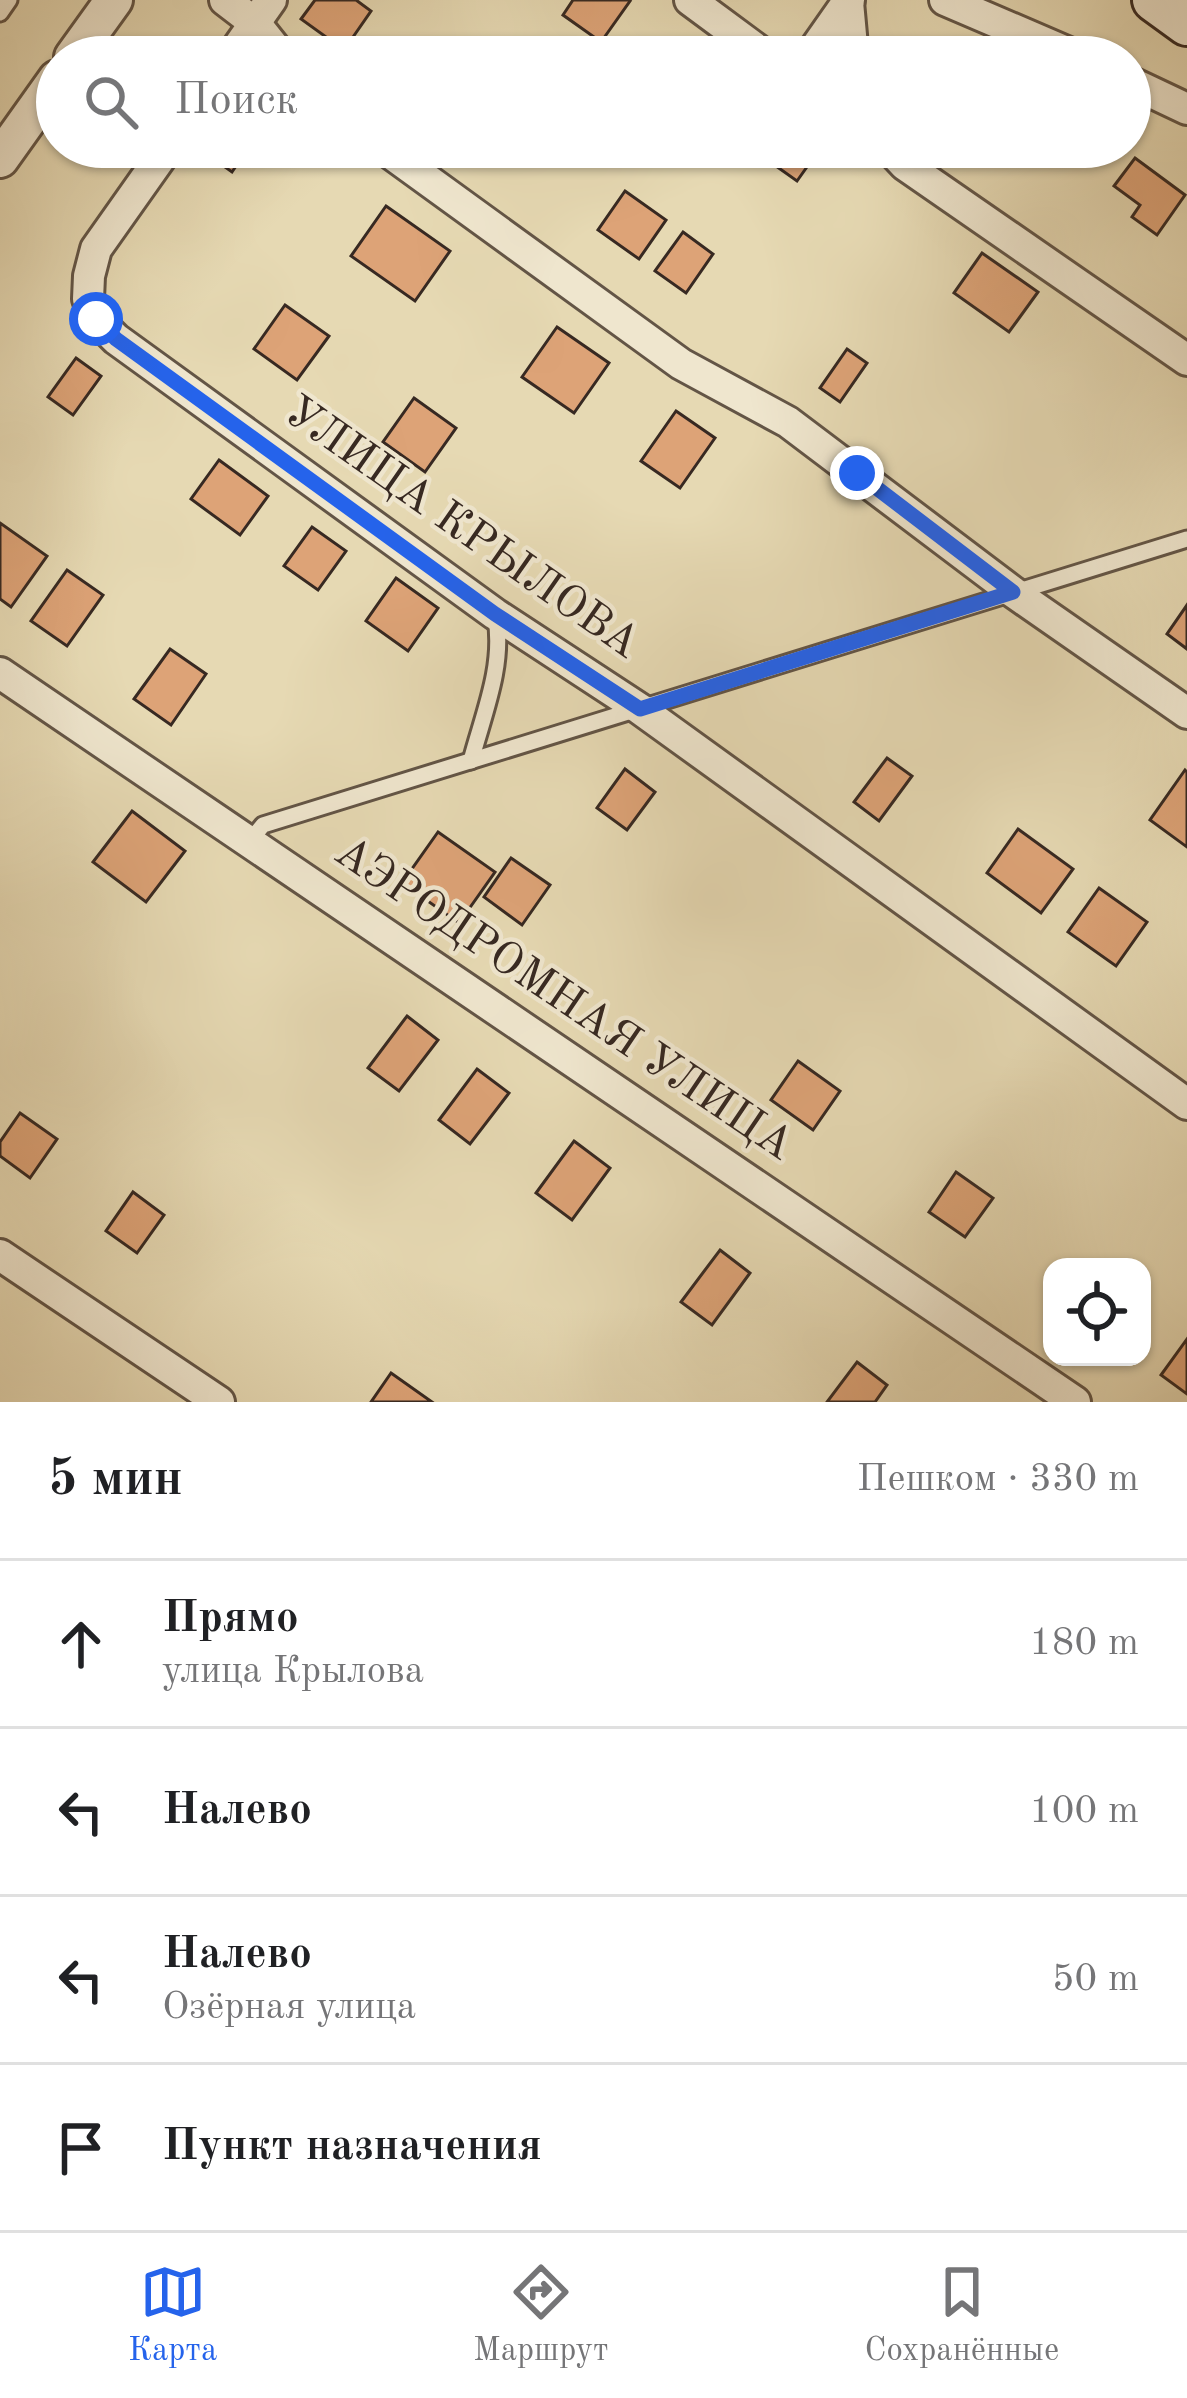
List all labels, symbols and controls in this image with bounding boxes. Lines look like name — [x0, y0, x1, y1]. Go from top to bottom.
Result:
search box — [36, 36, 1151, 168]
icon: search — [78, 69, 144, 135]
text: Поиск — [174, 79, 298, 124]
route start — [69, 292, 123, 346]
street label: УЛИЦА КРЫЛОВА — [275, 390, 647, 668]
route end — [830, 446, 884, 500]
street label: АЭРОДРОМНАЯ УЛИЦА — [326, 830, 800, 1170]
map controls — [1043, 1258, 1151, 1366]
button: locate — [1043, 1258, 1151, 1366]
text: 5 мин — [48, 1455, 183, 1506]
text: Пешком · 330 m — [857, 1460, 1139, 1499]
text: Прямо — [162, 1597, 299, 1642]
icon: ahead — [48, 1611, 114, 1677]
text: 180 m — [1029, 1624, 1139, 1663]
text: улица Крылова — [162, 1652, 424, 1691]
icon: left — [48, 1779, 114, 1845]
text: Налево — [162, 1789, 312, 1834]
text: 100 m — [1029, 1792, 1139, 1831]
text: Налево — [162, 1933, 312, 1978]
icon: left — [48, 1947, 114, 2013]
text: 50 m — [1052, 1960, 1139, 1999]
text: Озёрная улица — [162, 1988, 416, 2027]
icon: arrive — [48, 2115, 114, 2181]
text: Пункт назначения — [162, 2125, 542, 2170]
tab: Карта — [128, 2259, 217, 2372]
tab: Маршрут — [473, 2259, 609, 2372]
tab: Сохранённые — [864, 2259, 1059, 2372]

